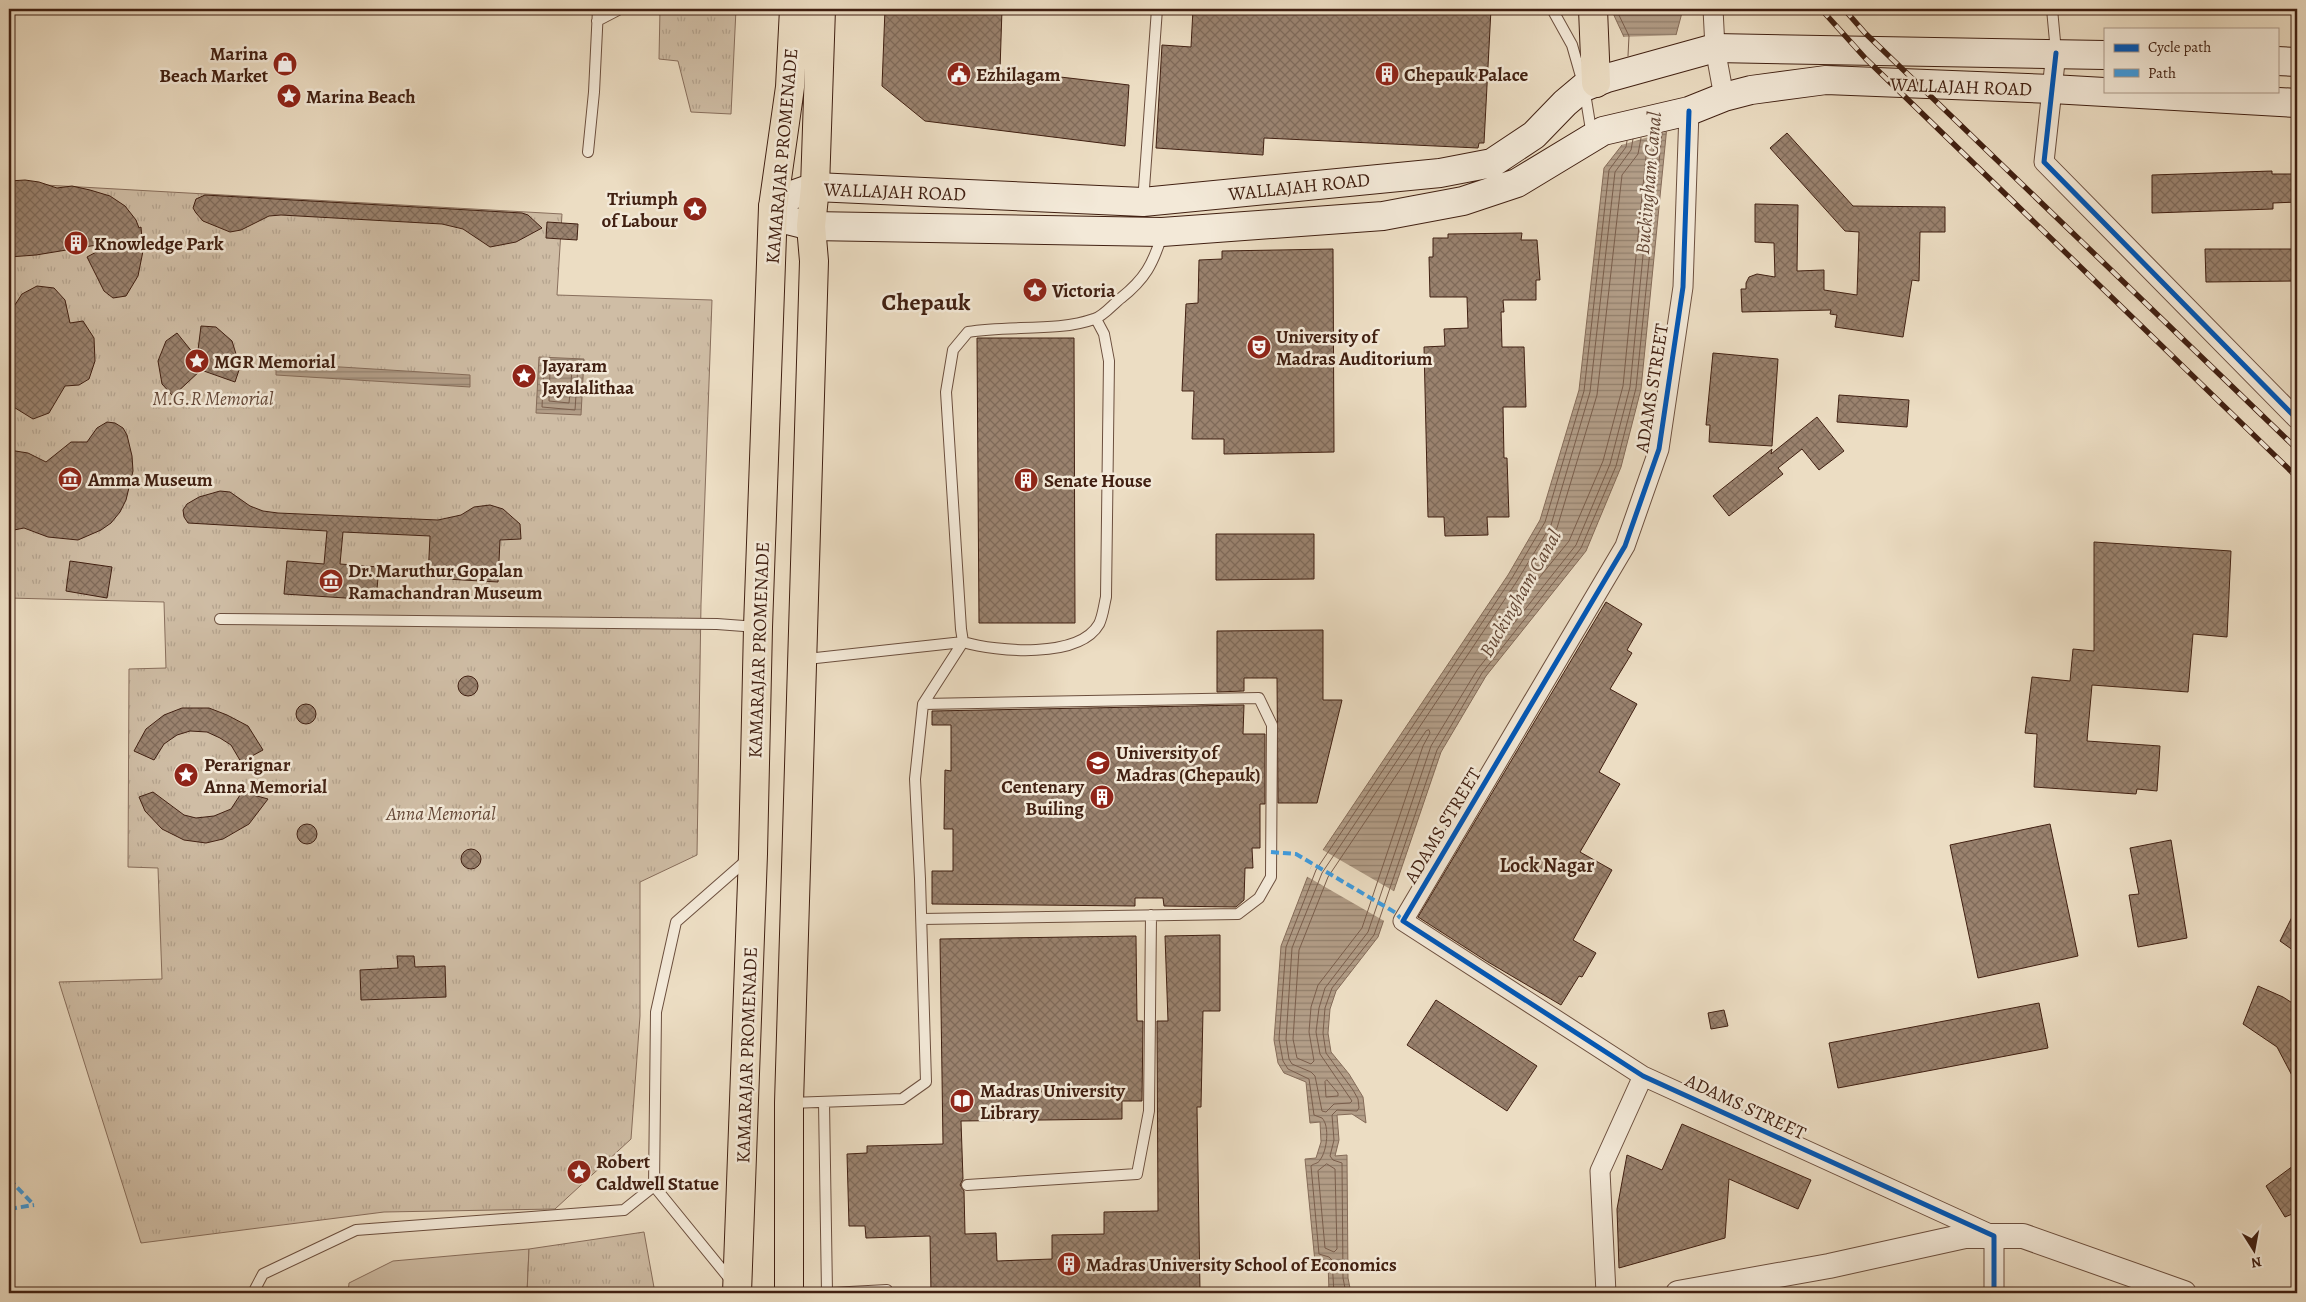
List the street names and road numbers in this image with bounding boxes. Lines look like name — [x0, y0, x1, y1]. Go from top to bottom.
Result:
street label: KAMARAJAR PROMENADE — [760, 47, 804, 265]
street label: WALLAJAH ROAD — [1888, 71, 2033, 102]
street label: WALLAJAH ROAD — [1226, 167, 1371, 207]
street label: WALLAJAH ROAD — [822, 176, 967, 207]
street label: ADAMS STREET — [1629, 321, 1675, 455]
street label: KAMARAJAR PROMENADE — [742, 541, 776, 759]
street label: ADAMS STREET — [1398, 762, 1488, 889]
street label: KAMARAJAR PROMENADE — [730, 946, 764, 1164]
street label: ADAMS STREET — [1680, 1067, 1811, 1146]

